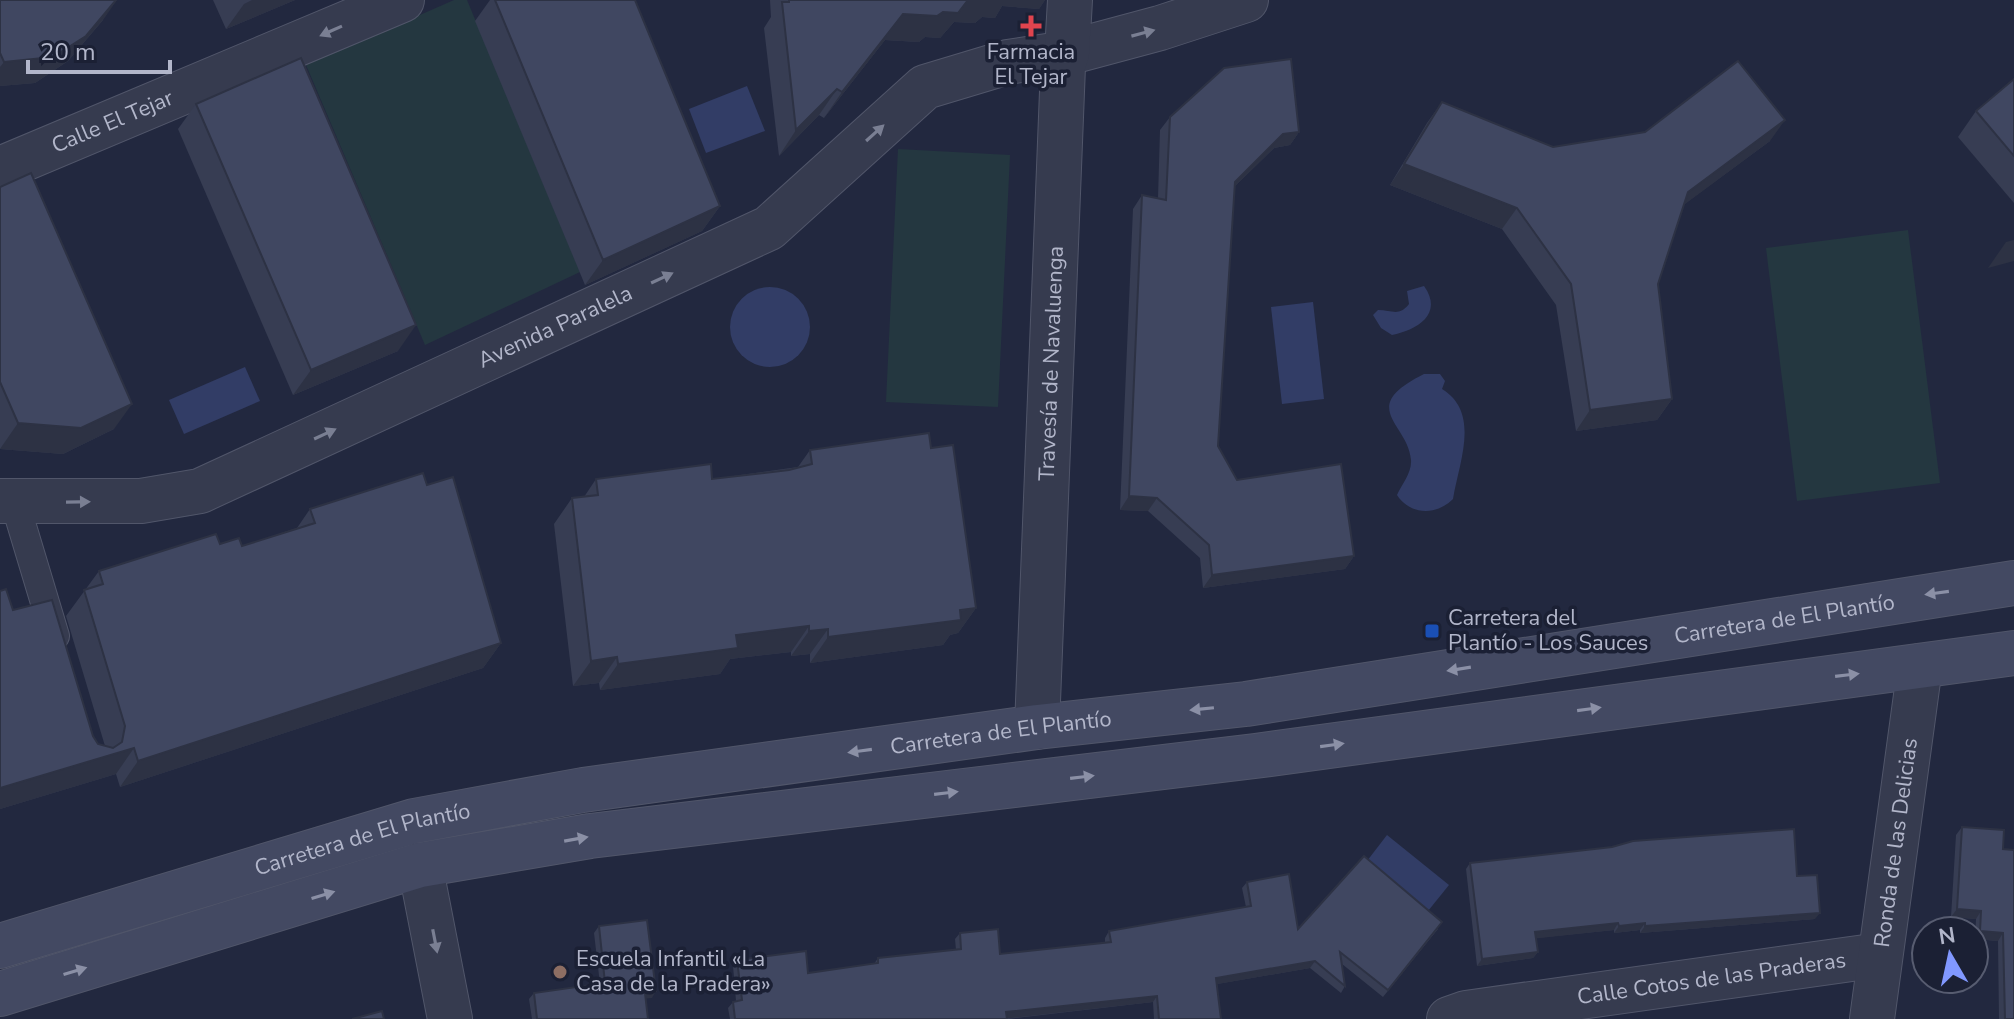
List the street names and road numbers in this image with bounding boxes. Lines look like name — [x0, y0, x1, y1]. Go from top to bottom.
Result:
street label: Calle El Tejar — [47, 83, 178, 161]
street label: Travesía de Navaluenga — [1032, 245, 1071, 481]
street label: Avenida Paralela — [473, 278, 637, 376]
street label: Carretera de El Plantío — [1672, 587, 1897, 651]
street label: Carretera de El Plantío — [888, 704, 1113, 762]
street label: Ronda de las Delicias — [1867, 736, 1925, 949]
street label: Carretera de El Plantío — [251, 796, 473, 883]
street label: Calle Cotos de las Praderas — [1575, 945, 1848, 1012]

